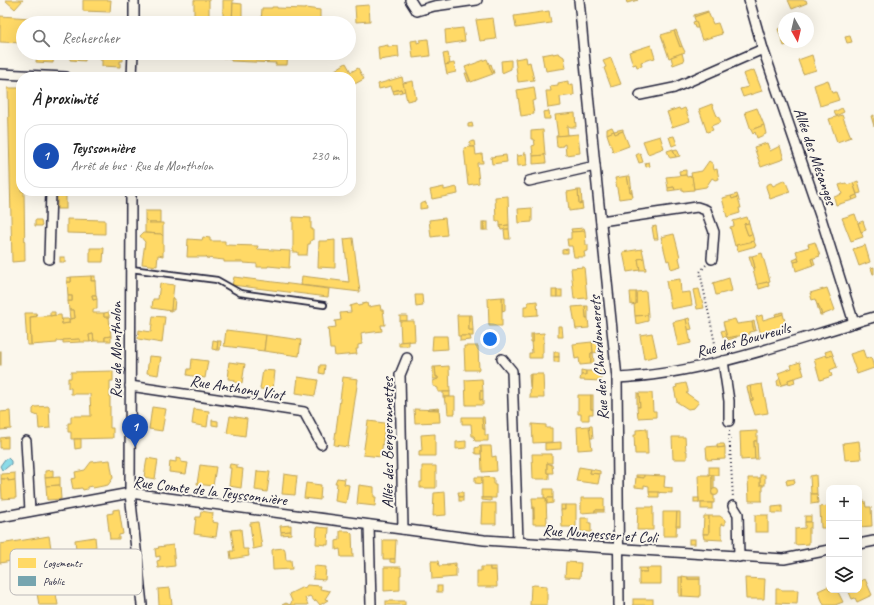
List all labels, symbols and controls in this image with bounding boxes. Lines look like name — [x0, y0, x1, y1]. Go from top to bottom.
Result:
north arrow — [778, 12, 814, 48]
search box — [16, 16, 356, 60]
icon: search — [30, 27, 52, 49]
text: Rechercher — [62, 29, 120, 48]
text: À proximité — [32, 88, 97, 109]
street label: Allée des Mésanges — [789, 105, 841, 209]
text: Teyssonnière — [71, 139, 135, 158]
text: 1 — [43, 148, 49, 164]
text: 230 m — [311, 148, 339, 164]
text: Arrêt de bus · Rue de Montholon — [71, 158, 213, 174]
street label: Rue des Chardonnerets — [585, 293, 613, 421]
street label: Rue de Montholon — [106, 301, 126, 398]
street label: Rue des Bouvreuils — [694, 317, 794, 362]
your location — [480, 329, 500, 349]
street label: Rue Anthony Viot — [189, 371, 288, 406]
street label: Allée des Bergeronnettes — [378, 376, 398, 508]
pin: 1 — [122, 414, 148, 447]
street label: Rue Comte de la Teyssonnière — [132, 472, 290, 511]
map controls — [826, 485, 862, 593]
button: + — [826, 485, 862, 521]
street label: Rue Nungesser et Coli — [542, 520, 660, 548]
button: − — [826, 521, 862, 557]
legend — [10, 549, 142, 595]
text: Logements — [43, 556, 83, 570]
button: layers — [826, 557, 862, 593]
text: Public — [43, 574, 65, 588]

